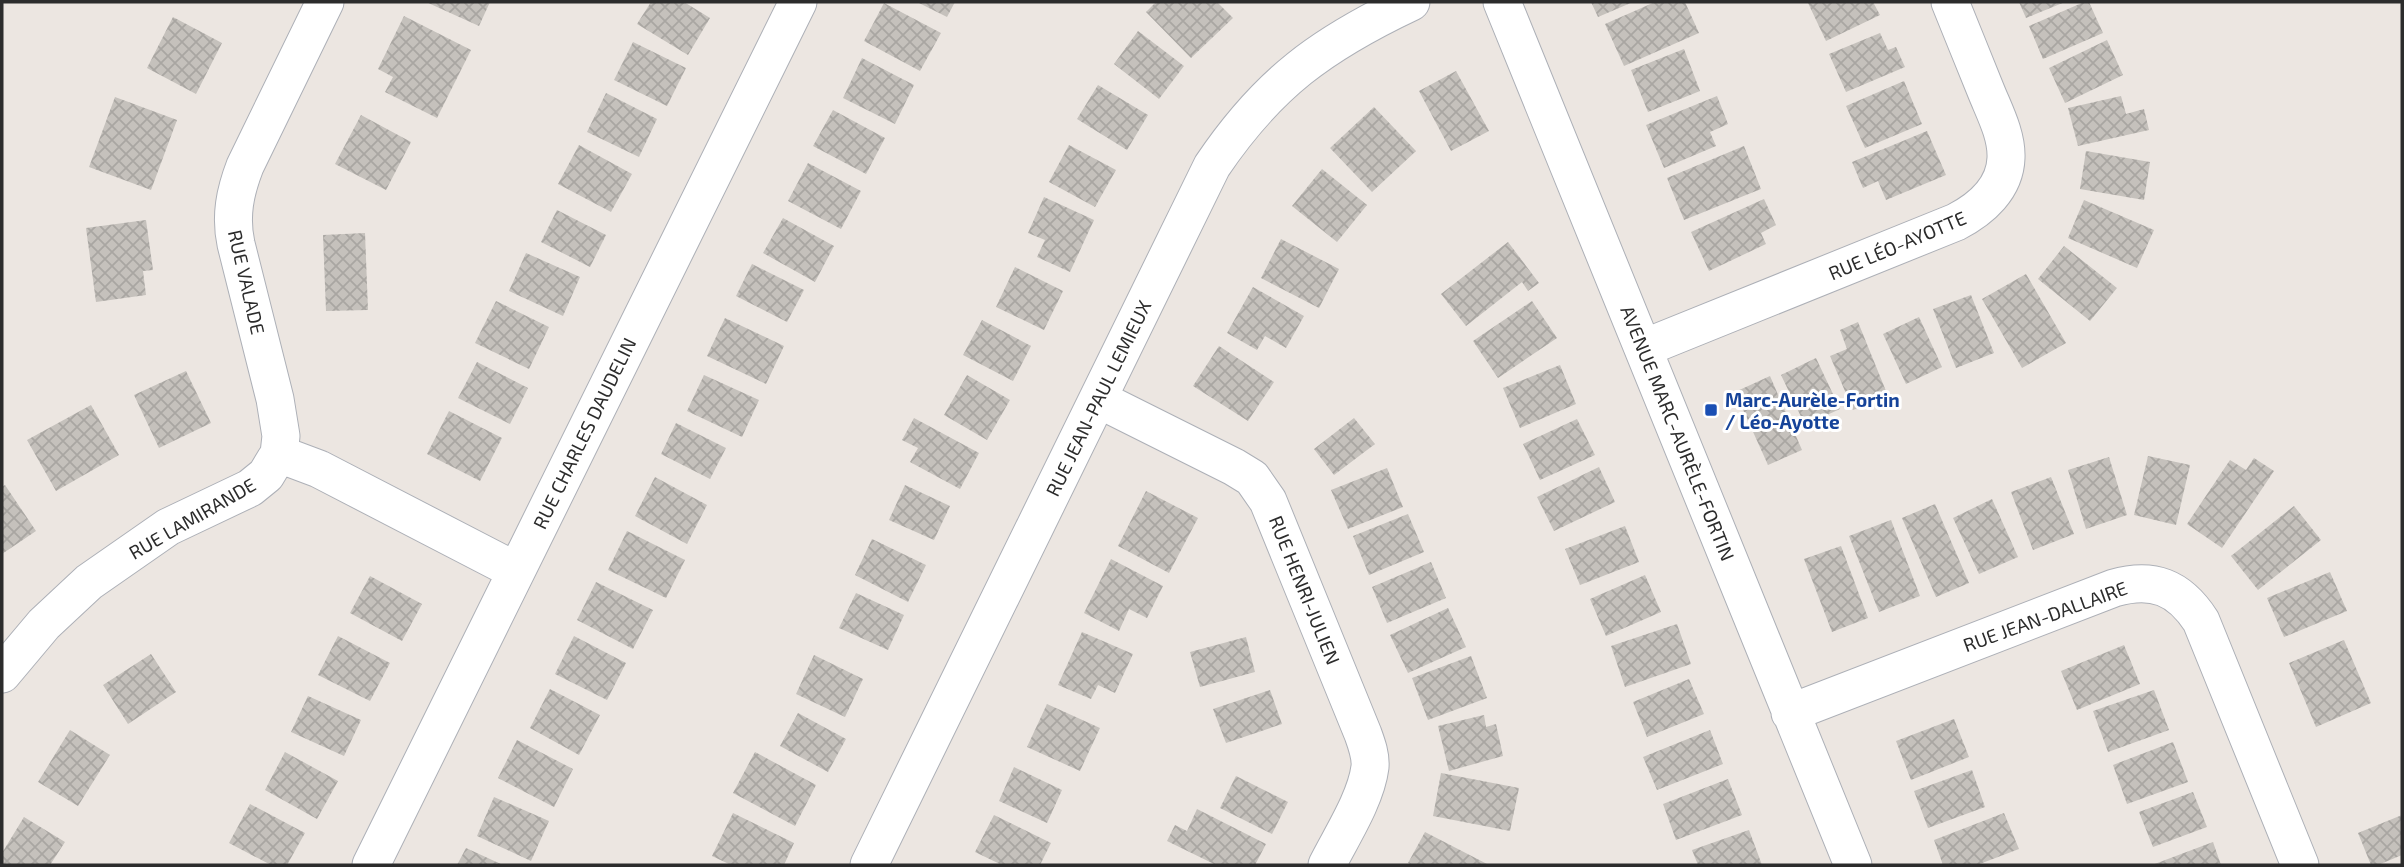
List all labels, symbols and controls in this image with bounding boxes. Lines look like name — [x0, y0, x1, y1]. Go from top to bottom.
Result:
street label: RUE LÉO-AYOTTE — [1825, 206, 1969, 284]
street label: RUE VALADE — [224, 228, 270, 336]
street label: RUE JEAN-PAUL LEMIEUX — [1040, 296, 1156, 500]
street label: AVENUE MARC-AURÈLE-FORTIN — [1616, 302, 1740, 564]
street label: RUE CHARLES DAUDELIN — [528, 334, 640, 532]
place label: Marc-Aurèle-Fortin / Léo-Ayotte — [1725, 388, 1900, 434]
marker: Marc-Aurèle-Fortin / Léo-Ayotte — [1703, 402, 1719, 418]
street label: RUE LAMIRANDE — [124, 472, 260, 564]
street label: RUE HENRI-JULIEN — [1265, 512, 1345, 668]
street label: RUE JEAN-DALLAIRE — [1960, 576, 2130, 656]

